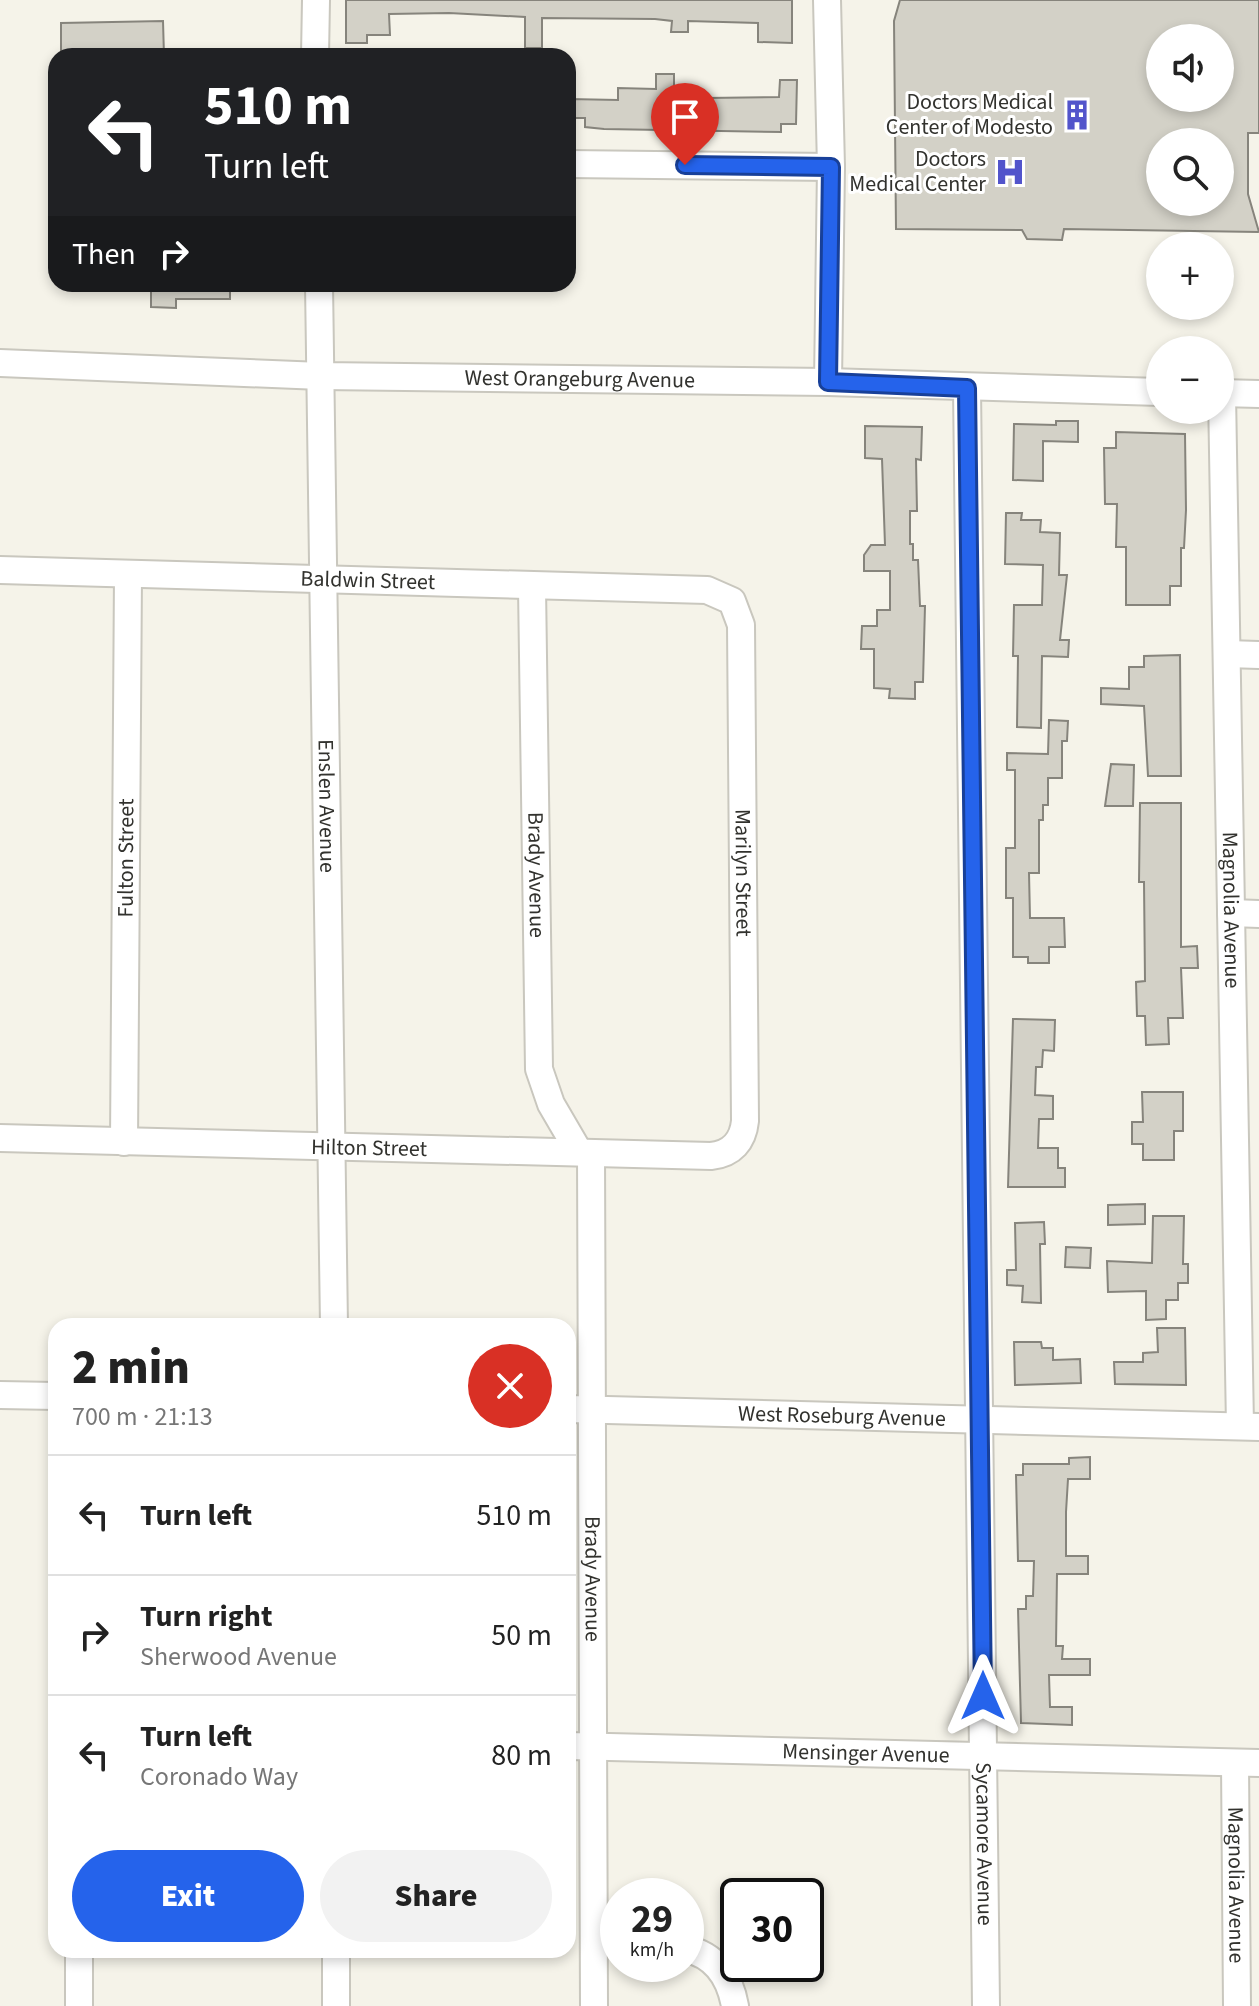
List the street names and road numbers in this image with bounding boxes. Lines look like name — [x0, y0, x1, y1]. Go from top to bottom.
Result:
street label: West Orangeburg Avenue — [464, 362, 695, 396]
street label: Baldwin Street — [300, 563, 436, 598]
street label: Enslen Avenue — [310, 739, 343, 873]
street label: Fulton Street — [110, 798, 142, 918]
street label: Marilyn Street — [726, 809, 760, 937]
street label: Brady Avenue — [519, 812, 553, 938]
street label: Magnolia Avenue — [1214, 831, 1248, 989]
street label: Hilton Street — [311, 1131, 428, 1165]
street label: West Roseburg Avenue — [737, 1397, 946, 1435]
street label: Brady Avenue — [576, 1516, 609, 1642]
street label: Mensinger Avenue — [782, 1735, 950, 1771]
street label: Sycamore Avenue — [967, 1762, 1001, 1926]
street label: Magnolia Avenue — [1219, 1807, 1253, 1963]

